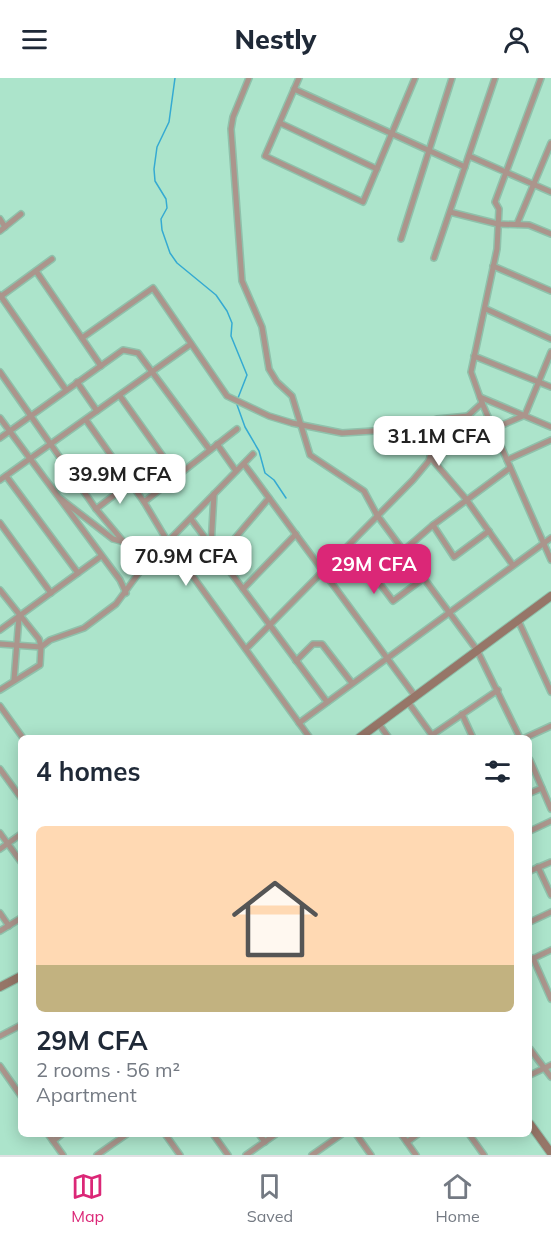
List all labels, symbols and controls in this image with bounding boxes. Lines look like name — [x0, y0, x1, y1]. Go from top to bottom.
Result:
text: Nestly — [235, 22, 316, 56]
icon: menu — [18, 23, 51, 56]
icon: person — [500, 23, 533, 56]
pin: 31.1M CFA — [370, 416, 508, 467]
text: 31.1M CFA — [388, 423, 490, 448]
pin: 39.9M CFA — [51, 454, 189, 505]
text: 39.9M CFA — [69, 461, 171, 486]
pin: 70.9M CFA — [117, 536, 255, 587]
text: 70.9M CFA — [135, 543, 237, 568]
pin: 29M CFA — [319, 544, 429, 595]
text: 29M CFA — [331, 551, 417, 576]
text: 4 homes — [36, 755, 140, 788]
icon: filters — [481, 755, 514, 788]
icon: home — [221, 865, 329, 973]
text: 29M CFA — [36, 1024, 148, 1057]
text: 2 rooms · 56 m² — [36, 1057, 180, 1082]
text: Apartment — [36, 1082, 137, 1107]
tab: Map — [71, 1170, 104, 1226]
tab: Saved — [247, 1170, 293, 1226]
tab: Home — [436, 1170, 480, 1226]

